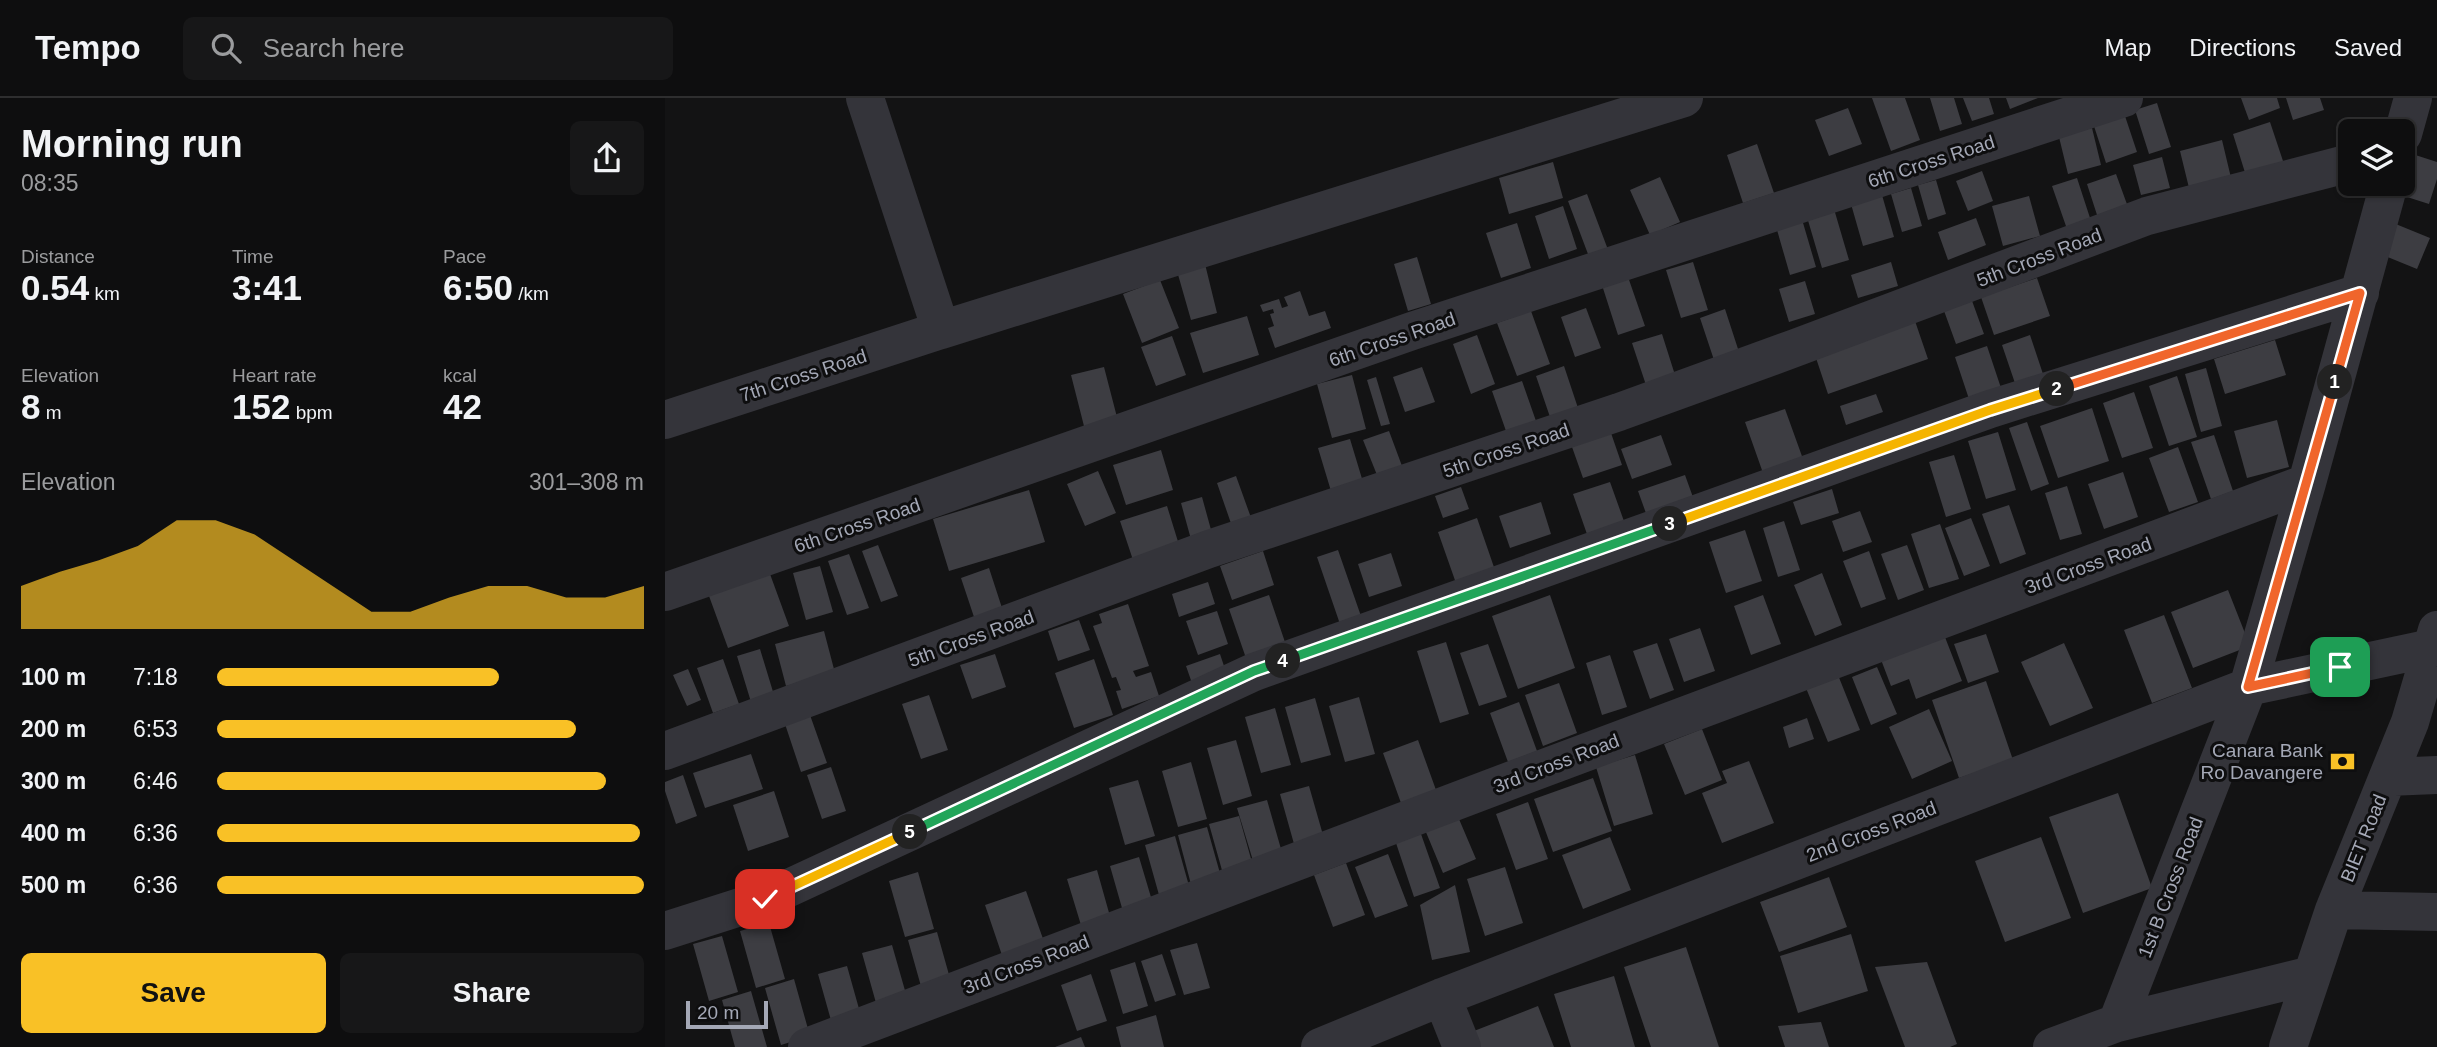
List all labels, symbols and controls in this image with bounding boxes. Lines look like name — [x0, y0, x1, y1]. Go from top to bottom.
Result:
search box — [183, 17, 673, 80]
text: Tempo — [35, 29, 141, 66]
icon: search — [207, 29, 245, 67]
text: Search here — [263, 33, 404, 63]
text: Map — [2105, 34, 2151, 61]
text: Directions — [2189, 34, 2296, 61]
text: Saved — [2334, 34, 2402, 61]
map controls — [2338, 119, 2415, 196]
button: layers — [2338, 119, 2415, 196]
button: share — [570, 121, 644, 195]
text: Morning run — [21, 123, 243, 165]
street label: 6th Cross Road — [1865, 131, 1997, 192]
text: 08:35 — [21, 170, 79, 196]
street label: 5th Cross Road — [1974, 224, 2105, 291]
text: Distance — [21, 246, 95, 267]
text: Time — [232, 246, 274, 267]
text: Pace — [443, 246, 486, 267]
text: 0.54 — [21, 268, 89, 307]
text: 3:41 — [232, 268, 302, 307]
text: 6:50 — [443, 268, 513, 307]
text: km — [89, 283, 120, 304]
text: /km — [513, 283, 549, 304]
street label: 6th Cross Road — [1326, 308, 1458, 371]
street label: 7th Cross Road — [737, 345, 869, 406]
pin: 1 — [2317, 364, 2353, 400]
text: Elevation — [21, 365, 99, 386]
text: Heart rate — [232, 365, 316, 386]
text: kcal — [443, 365, 477, 386]
text: 1 — [2329, 371, 2340, 392]
pin: 2 — [2039, 372, 2075, 406]
text: 2 — [2051, 378, 2062, 399]
text: 8 — [21, 387, 40, 426]
text: 152 — [232, 387, 290, 426]
text: 42 — [443, 387, 482, 426]
text: m — [40, 402, 62, 423]
text: bpm — [290, 402, 333, 423]
street label: 5th Cross Road — [1440, 419, 1572, 482]
text: Elevation — [21, 469, 116, 495]
text: 301–308 m — [529, 469, 644, 495]
street label: 6th Cross Road — [791, 494, 923, 557]
pin: 3 — [1653, 506, 1688, 542]
text: 3 — [1664, 513, 1675, 534]
street label: 3rd Cross Road — [2022, 533, 2154, 598]
street label: 5th Cross Road — [906, 606, 1037, 671]
pin — [2310, 637, 2370, 697]
pin: 4 — [1265, 644, 1301, 678]
icon: arrive — [2321, 648, 2359, 686]
text: 4 — [1277, 650, 1288, 671]
text: 100 m — [21, 664, 86, 690]
text: 7:18 — [133, 664, 178, 690]
text: 200 m — [21, 716, 86, 742]
text: 6:53 — [133, 716, 178, 742]
street label: 3rd Cross Road — [1490, 730, 1622, 797]
place label: Canara Bank Ro Davangere — [2200, 740, 2323, 783]
bank icon: Canara Bank Ro Davangere — [2329, 747, 2357, 775]
text: 300 m — [21, 768, 86, 794]
text: 6:46 — [133, 768, 178, 794]
street label: BIET Road — [2336, 791, 2391, 885]
street label: 2nd Cross Road — [1803, 797, 1939, 866]
pin: 5 — [893, 814, 927, 850]
street label: 1st B Cross Road — [2134, 814, 2207, 960]
text: 400 m — [21, 820, 86, 846]
text: 6:36 — [133, 820, 178, 846]
text: 5 — [904, 821, 915, 842]
pin — [735, 869, 795, 929]
text: 500 m — [21, 872, 86, 898]
text: 6:36 — [133, 872, 178, 898]
icon: check — [746, 880, 784, 918]
street label: 3rd Cross Road — [960, 931, 1092, 998]
button: Save — [21, 953, 326, 1033]
button: Share — [340, 953, 644, 1033]
scale bar — [686, 998, 768, 1030]
text: 20 m — [697, 1002, 739, 1023]

